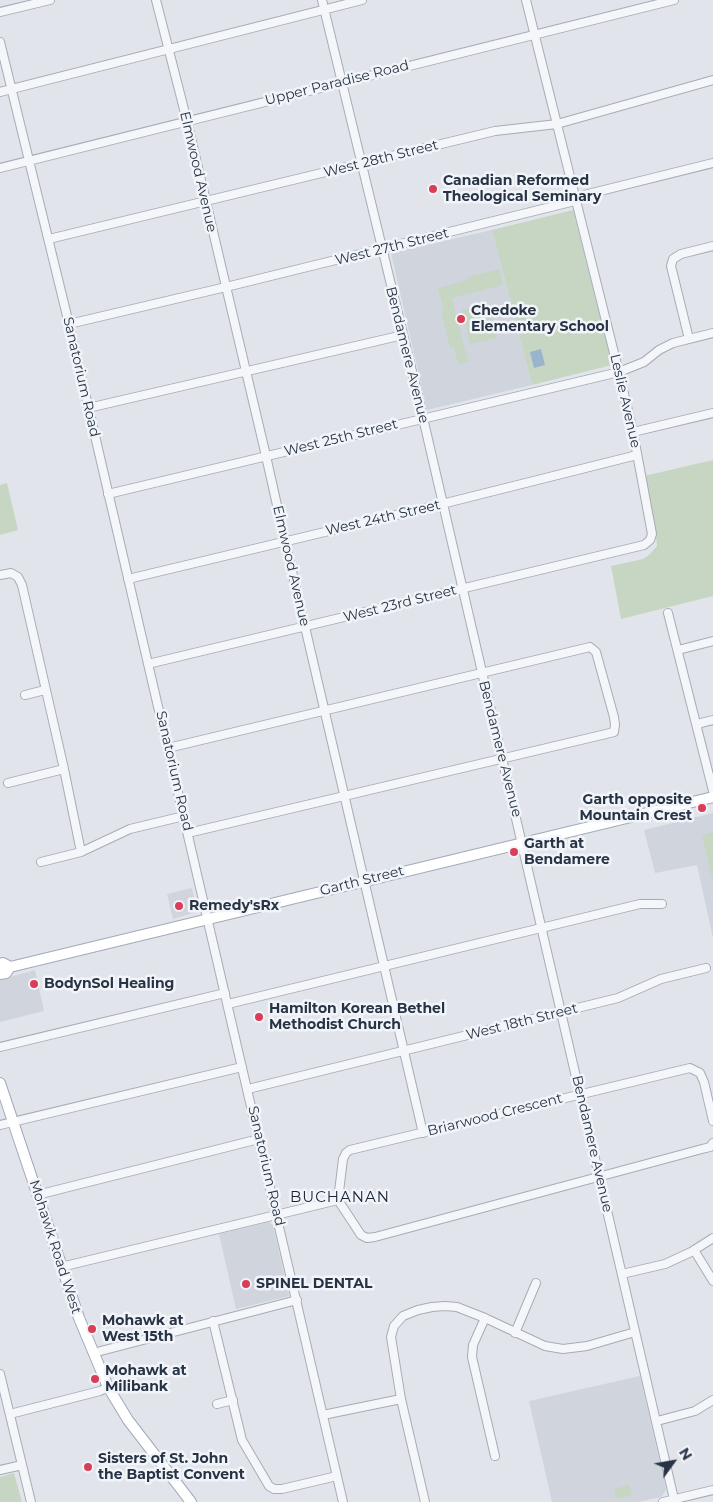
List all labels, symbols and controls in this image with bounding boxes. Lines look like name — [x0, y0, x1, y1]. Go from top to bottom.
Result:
street label: Upper Paradise Road — [263, 57, 411, 109]
street label: Elmwood Avenue — [176, 110, 220, 234]
street label: West 28th Street — [322, 137, 440, 181]
place label: Canadian Reformed Theological Seminary — [443, 173, 601, 206]
marker: Canadian Reformed Theological Seminary — [427, 183, 439, 195]
street label: West 27th Street — [333, 225, 451, 269]
street label: Bendamere Avenue — [382, 285, 432, 425]
place label: Chedoke Elementary School — [471, 303, 609, 336]
marker: Chedoke Elementary School — [455, 313, 467, 325]
street label: Sanatorium Road — [59, 315, 103, 439]
street label: Leslie Avenue — [606, 352, 644, 450]
street label: West 25th Street — [282, 416, 400, 460]
street label: West 24th Street — [324, 497, 442, 539]
street label: Elmwood Avenue — [269, 504, 313, 628]
street label: West 23rd Street — [342, 582, 458, 626]
street label: Bendamere Avenue — [475, 679, 525, 819]
street label: Sanatorium Road — [152, 709, 196, 833]
place label: Garth opposite Mountain Crest — [579, 792, 692, 824]
marker: Garth opposite Mountain Crest — [696, 802, 708, 814]
place label: Garth at Bendamere — [524, 836, 610, 869]
marker: Garth at Bendamere — [508, 846, 520, 858]
street label: Garth Street — [318, 862, 406, 900]
place label: Remedy'sRx — [189, 898, 279, 914]
marker: Remedy'sRx — [173, 900, 185, 912]
place label: BodynSol Healing — [44, 976, 174, 992]
marker: BodynSol Healing — [28, 978, 40, 990]
street label: West 18th Street — [464, 1000, 580, 1044]
place label: Hamilton Korean Bethel Methodist Church — [269, 1001, 445, 1034]
marker: Hamilton Korean Bethel Methodist Church — [253, 1011, 265, 1023]
street label: Bendamere Avenue — [568, 1074, 616, 1214]
street label: Briarwood Crescent — [426, 1090, 564, 1140]
street label: Sanatorium Road — [244, 1104, 288, 1228]
street label: Mohawk Road West — [25, 1178, 85, 1316]
district label: BUCHANAN — [289, 1189, 391, 1207]
place label: SPINEL DENTAL — [256, 1276, 372, 1292]
marker: SPINEL DENTAL — [240, 1278, 252, 1290]
place label: Mohawk at West 15th — [102, 1313, 184, 1345]
marker: Mohawk at West 15th — [86, 1323, 98, 1335]
place label: Mohawk at Milibank — [105, 1363, 187, 1395]
marker: Mohawk at Milibank — [89, 1373, 101, 1385]
north arrow — [648, 1437, 698, 1487]
text: N — [675, 1444, 696, 1464]
place label: Sisters of St. John the Baptist Convent — [98, 1451, 245, 1484]
marker: Sisters of St. John the Baptist Convent — [82, 1461, 94, 1473]

